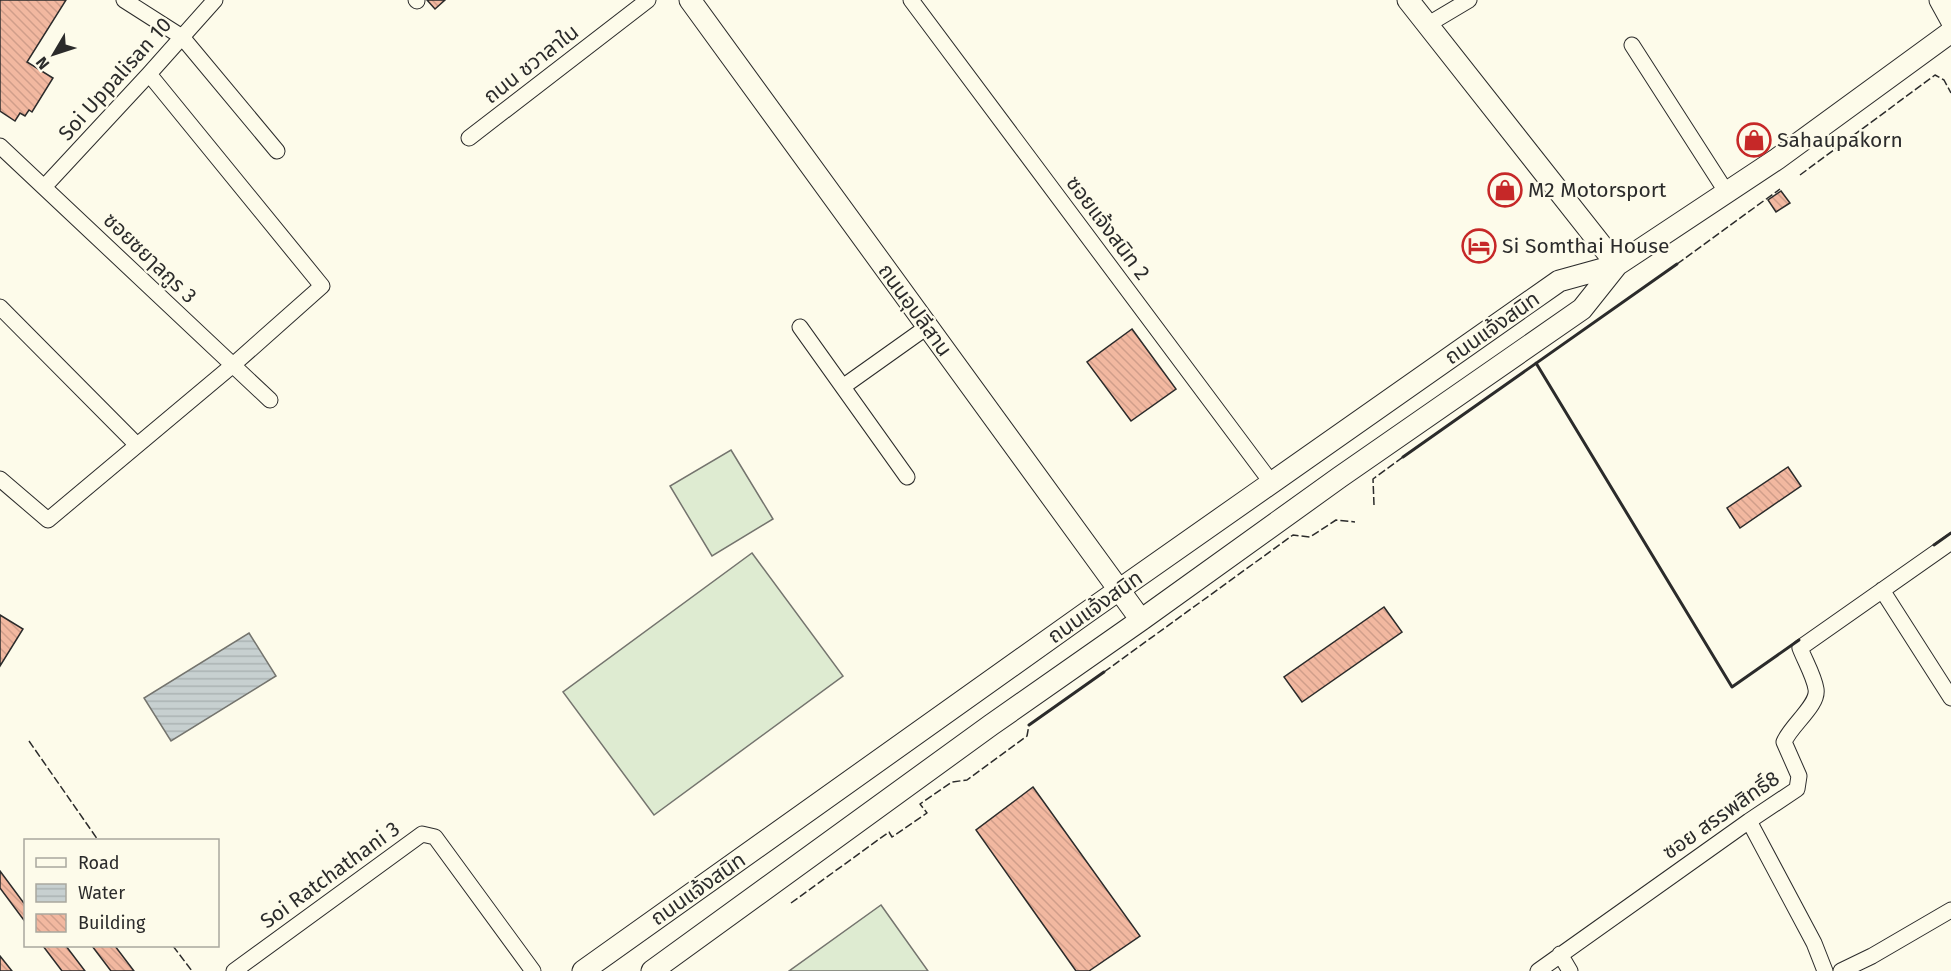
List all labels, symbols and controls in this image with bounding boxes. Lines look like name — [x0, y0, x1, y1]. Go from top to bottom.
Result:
street label: Soi Uppalisan 10 — [53, 12, 177, 146]
street label: ถนน ชวาลาใน — [478, 19, 584, 109]
north arrow — [24, 24, 84, 84]
text: N — [32, 53, 53, 73]
shop icon: Sahaupakorn — [1736, 122, 1772, 158]
place label: Sahaupakorn — [1777, 127, 1903, 153]
street label: ซอยแจ้งสนิท 2 — [1060, 171, 1156, 285]
shop icon: M2 Motorsport — [1487, 172, 1523, 208]
place label: M2 Motorsport — [1528, 177, 1667, 203]
street label: ซอยซยๅลกูร 3 — [98, 207, 202, 309]
hotel icon: Si Somthai House — [1461, 228, 1497, 264]
place label: Si Somthai House — [1502, 233, 1669, 259]
street label: ถนนอุปลีสาน — [873, 258, 957, 362]
street label: ถนนแจ้งสนิท — [1440, 286, 1544, 370]
street label: ถนนแจ้งสนิท — [1043, 565, 1147, 649]
street label: ซอย สรรพสิทธิ์8 — [1658, 765, 1784, 865]
street label: Soi Ratchathani 3 — [255, 816, 405, 934]
legend — [24, 839, 219, 947]
street label: ถนนแจ้งสนิท — [646, 847, 750, 931]
text: Road — [78, 852, 120, 874]
text: Water — [78, 882, 125, 904]
text: Building — [78, 912, 146, 934]

